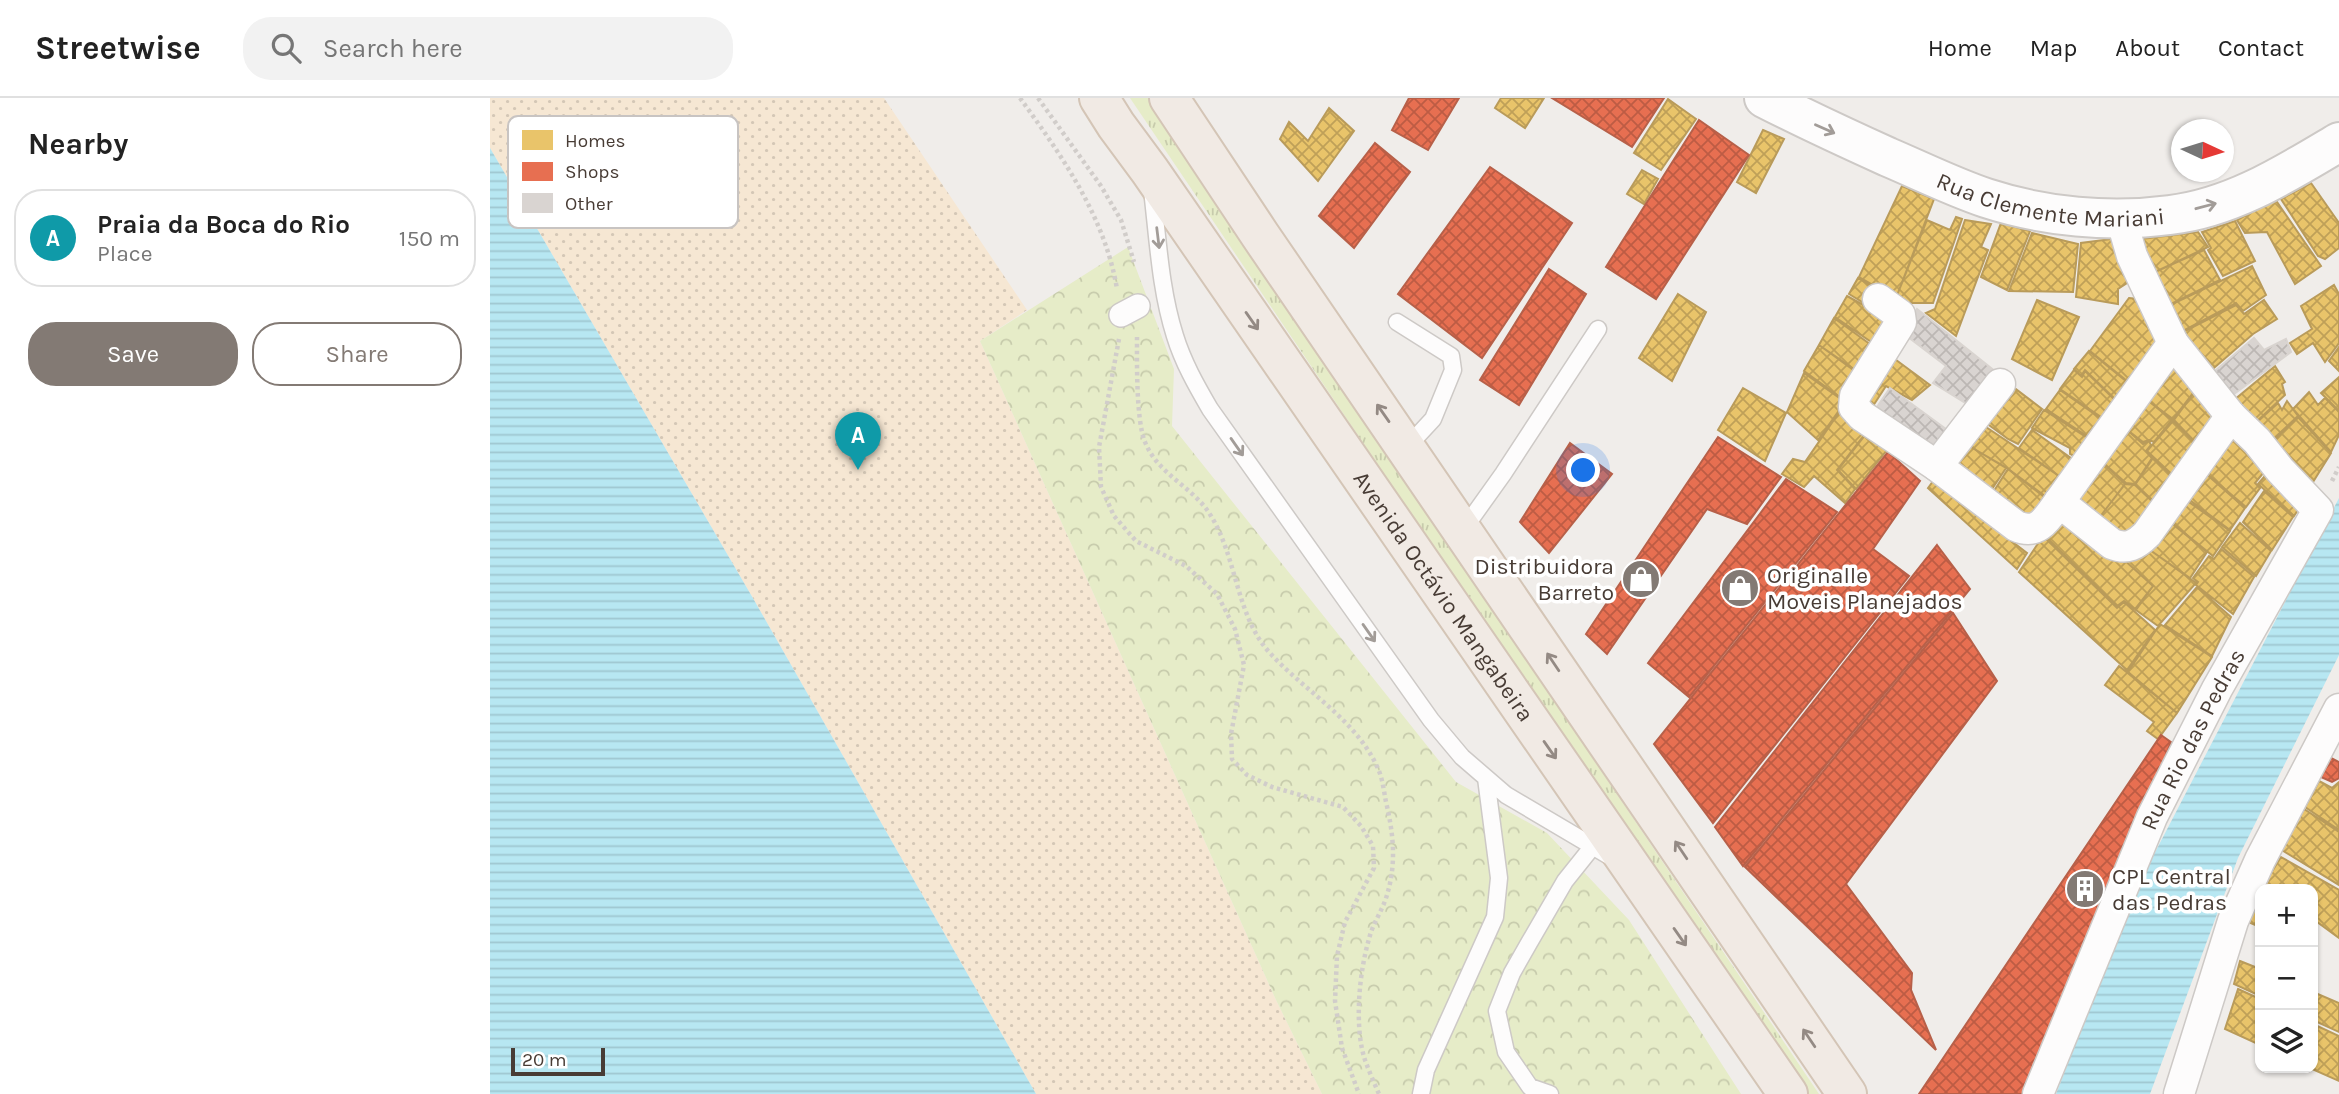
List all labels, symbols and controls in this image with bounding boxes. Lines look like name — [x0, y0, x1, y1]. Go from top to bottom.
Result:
search box — [243, 17, 733, 80]
text: Streetwise — [35, 29, 201, 67]
icon: search — [267, 29, 305, 67]
text: Search here — [323, 33, 463, 64]
text: Home — [1928, 34, 1992, 62]
text: Map — [2030, 34, 2077, 62]
text: About — [2115, 34, 2180, 62]
text: Contact — [2218, 34, 2304, 62]
legend — [508, 116, 738, 228]
north arrow — [2171, 119, 2234, 182]
one-way arrow — [1813, 123, 1835, 136]
text: Nearby — [28, 126, 128, 162]
text: Homes — [565, 130, 626, 152]
text: Shops — [565, 161, 619, 183]
street label: Rua Clemente Mariani — [1932, 167, 2166, 232]
text: Other — [565, 193, 613, 215]
one-way arrow — [2194, 199, 2217, 212]
text: Praia da Boca do Rio — [97, 209, 350, 240]
text: A — [46, 225, 60, 252]
text: 150 m — [399, 225, 460, 252]
one-way arrow — [1151, 227, 1164, 249]
text: Place — [97, 240, 153, 267]
one-way arrow — [1245, 311, 1259, 330]
button: Save — [28, 322, 238, 386]
button: Share — [252, 322, 462, 386]
one-way arrow — [1376, 404, 1390, 423]
pin: A — [835, 412, 881, 470]
one-way arrow — [1230, 437, 1245, 456]
your location — [1566, 453, 1600, 487]
street label: Avenida Octávio Mangabeira — [1348, 466, 1539, 727]
place label: Distribuidora Barreto — [1474, 553, 1614, 606]
shop icon: Distribuidora Barreto — [1620, 558, 1662, 600]
place label: Originalle Moveis Planejados — [1767, 562, 1963, 615]
shop icon: Originalle Moveis Planejados — [1719, 567, 1761, 609]
one-way arrow — [1362, 623, 1376, 642]
street label: Rua Rio das Pedras — [2135, 644, 2251, 834]
one-way arrow — [1545, 653, 1560, 672]
one-way arrow — [1543, 740, 1557, 759]
one-way arrow — [1674, 841, 1688, 860]
place label: CPL Central das Pedras — [2112, 863, 2231, 916]
building icon: CPL Central das Pedras — [2064, 868, 2106, 910]
map controls — [2255, 884, 2318, 1073]
button: + — [2255, 884, 2318, 947]
one-way arrow — [1673, 927, 1687, 946]
button: − — [2255, 947, 2318, 1010]
button: layers — [2255, 1010, 2318, 1073]
one-way arrow — [1802, 1029, 1816, 1048]
scale bar — [511, 1045, 606, 1077]
text: 20 m — [522, 1049, 567, 1071]

